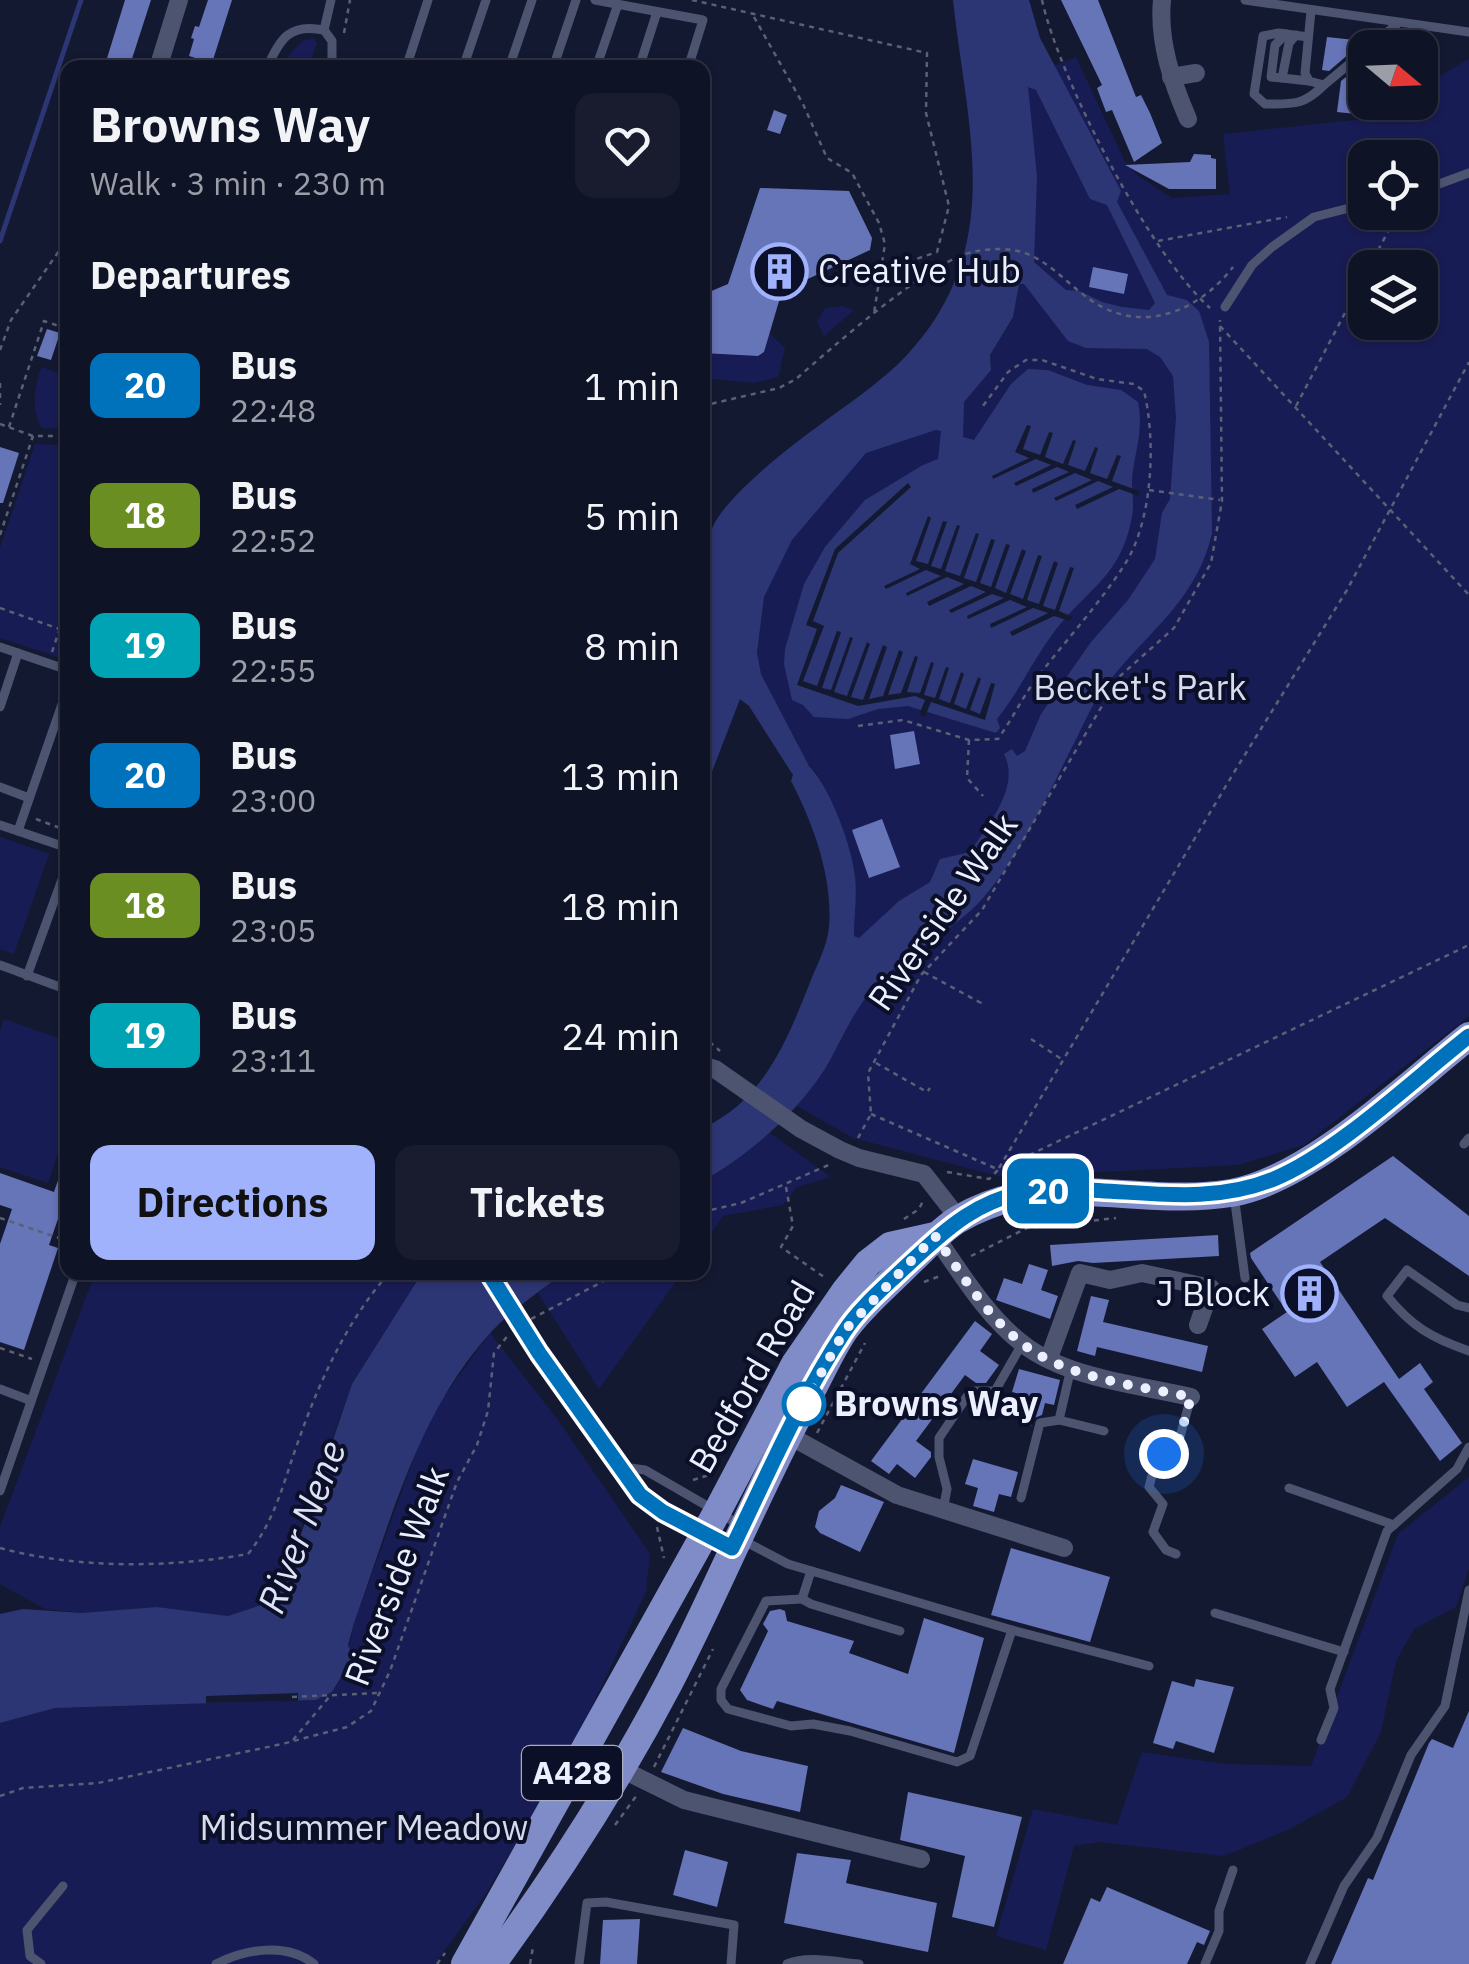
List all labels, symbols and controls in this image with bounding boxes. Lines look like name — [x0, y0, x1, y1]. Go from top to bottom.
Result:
north arrow — [1348, 30, 1438, 120]
map controls — [1348, 30, 1438, 340]
text: Browns Way — [90, 93, 370, 155]
button: heart — [575, 93, 680, 198]
button: locate — [1348, 140, 1438, 230]
text: Walk · 3 min · 230 m — [90, 162, 386, 204]
building icon: Creative Hub — [749, 241, 809, 301]
place label: Creative Hub — [818, 247, 1021, 293]
text: Departures — [90, 250, 291, 299]
button: layers — [1348, 250, 1438, 340]
text: Bus — [230, 340, 297, 389]
text: 1 min — [584, 361, 680, 410]
text: 20 — [124, 362, 166, 408]
text: 22:48 — [230, 389, 316, 431]
text: Bus — [230, 470, 297, 519]
text: 5 min — [584, 491, 680, 540]
text: 18 — [124, 492, 166, 538]
text: 22:52 — [230, 519, 316, 561]
text: Bus — [230, 600, 297, 649]
text: 8 min — [584, 621, 680, 670]
text: 19 — [124, 622, 166, 668]
text: 22:55 — [230, 649, 316, 691]
park label: Becket's Park — [1033, 664, 1247, 710]
text: Bus — [230, 730, 297, 779]
text: 13 min — [561, 751, 680, 800]
text: 20 — [124, 752, 166, 798]
text: 23:00 — [230, 779, 316, 821]
street label: Riverside Walk — [857, 804, 1027, 1019]
text: Bus — [230, 860, 297, 909]
text: 18 min — [561, 881, 680, 930]
text: 18 — [124, 882, 166, 928]
text: 23:05 — [230, 909, 316, 951]
text: Bus — [230, 990, 297, 1039]
text: 24 min — [561, 1011, 680, 1060]
text: 19 — [124, 1012, 166, 1058]
text: 23:11 — [230, 1039, 316, 1081]
button: Directions — [90, 1145, 375, 1260]
button: Tickets — [395, 1145, 680, 1260]
line badge: 20 — [1003, 1158, 1093, 1224]
text: 20 — [1027, 1168, 1069, 1214]
building icon: J Block — [1279, 1264, 1339, 1324]
place label: J Block — [1156, 1270, 1270, 1316]
street label: Bedford Road — [678, 1272, 825, 1481]
place label: Browns Way — [834, 1380, 1039, 1426]
marker: Browns Way — [783, 1383, 825, 1425]
your location — [1139, 1429, 1189, 1479]
water label: River Nene — [245, 1433, 356, 1619]
street label: Riverside Walk — [333, 1459, 459, 1692]
road number: A428 — [522, 1746, 622, 1800]
park label: Midsummer Meadow — [200, 1804, 528, 1850]

